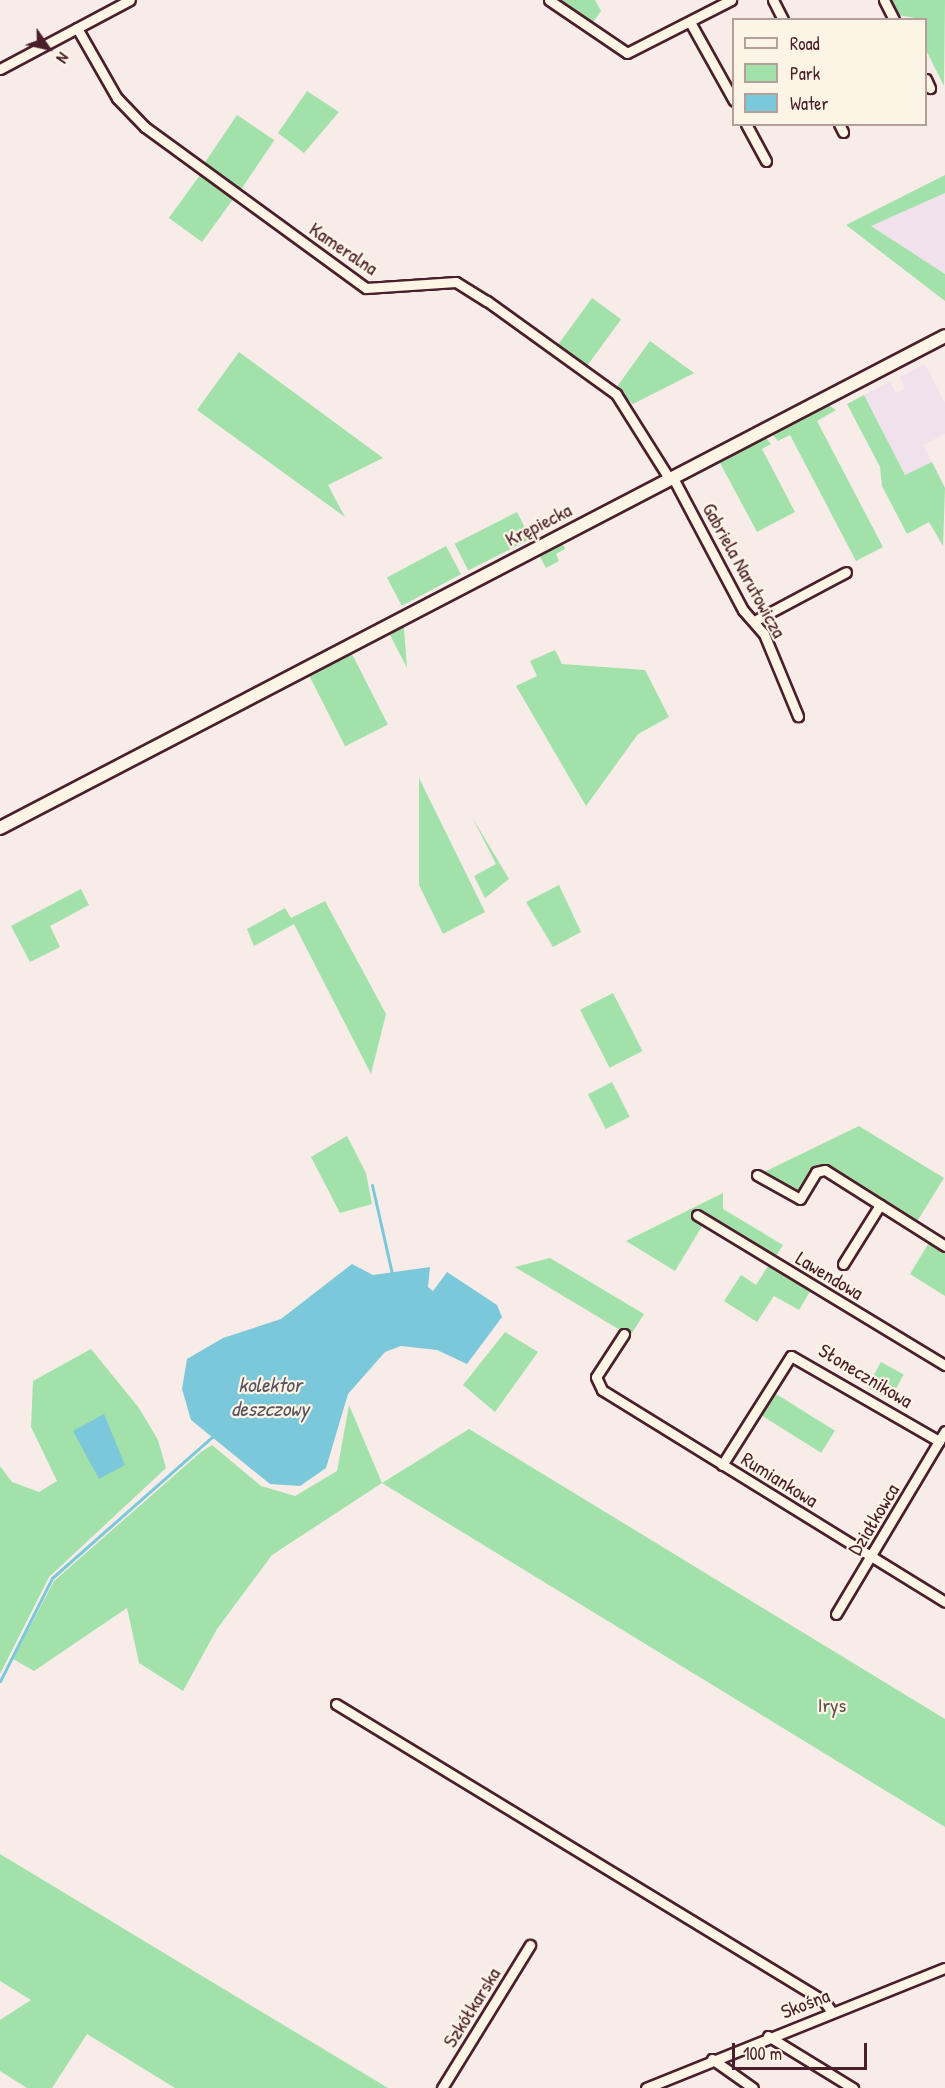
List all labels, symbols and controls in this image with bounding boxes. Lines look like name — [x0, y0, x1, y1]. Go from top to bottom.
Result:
north arrow — [18, 18, 78, 78]
legend — [732, 18, 927, 126]
text: Road — [790, 31, 820, 56]
text: N — [51, 48, 74, 68]
text: Park — [790, 61, 820, 86]
text: Water — [790, 91, 828, 116]
street label: Kameralna — [305, 216, 383, 280]
street label: Krępiecka — [501, 497, 575, 551]
street label: Gabriela Narutowicza — [698, 498, 792, 642]
street label: Lawendowa — [792, 1246, 868, 1304]
street label: Słonecznikowa — [815, 1338, 917, 1412]
water label: kolektor deszczowy — [231, 1372, 309, 1422]
street label: Rumiankowa — [737, 1446, 823, 1512]
street label: Działkowca — [842, 1479, 904, 1559]
park label: Irys — [818, 1692, 846, 1716]
street label: Szkółkarska — [437, 1963, 505, 2051]
street label: Skośna — [777, 1983, 833, 2023]
scale bar — [735, 2031, 870, 2069]
text: 100 m — [743, 2041, 782, 2066]

